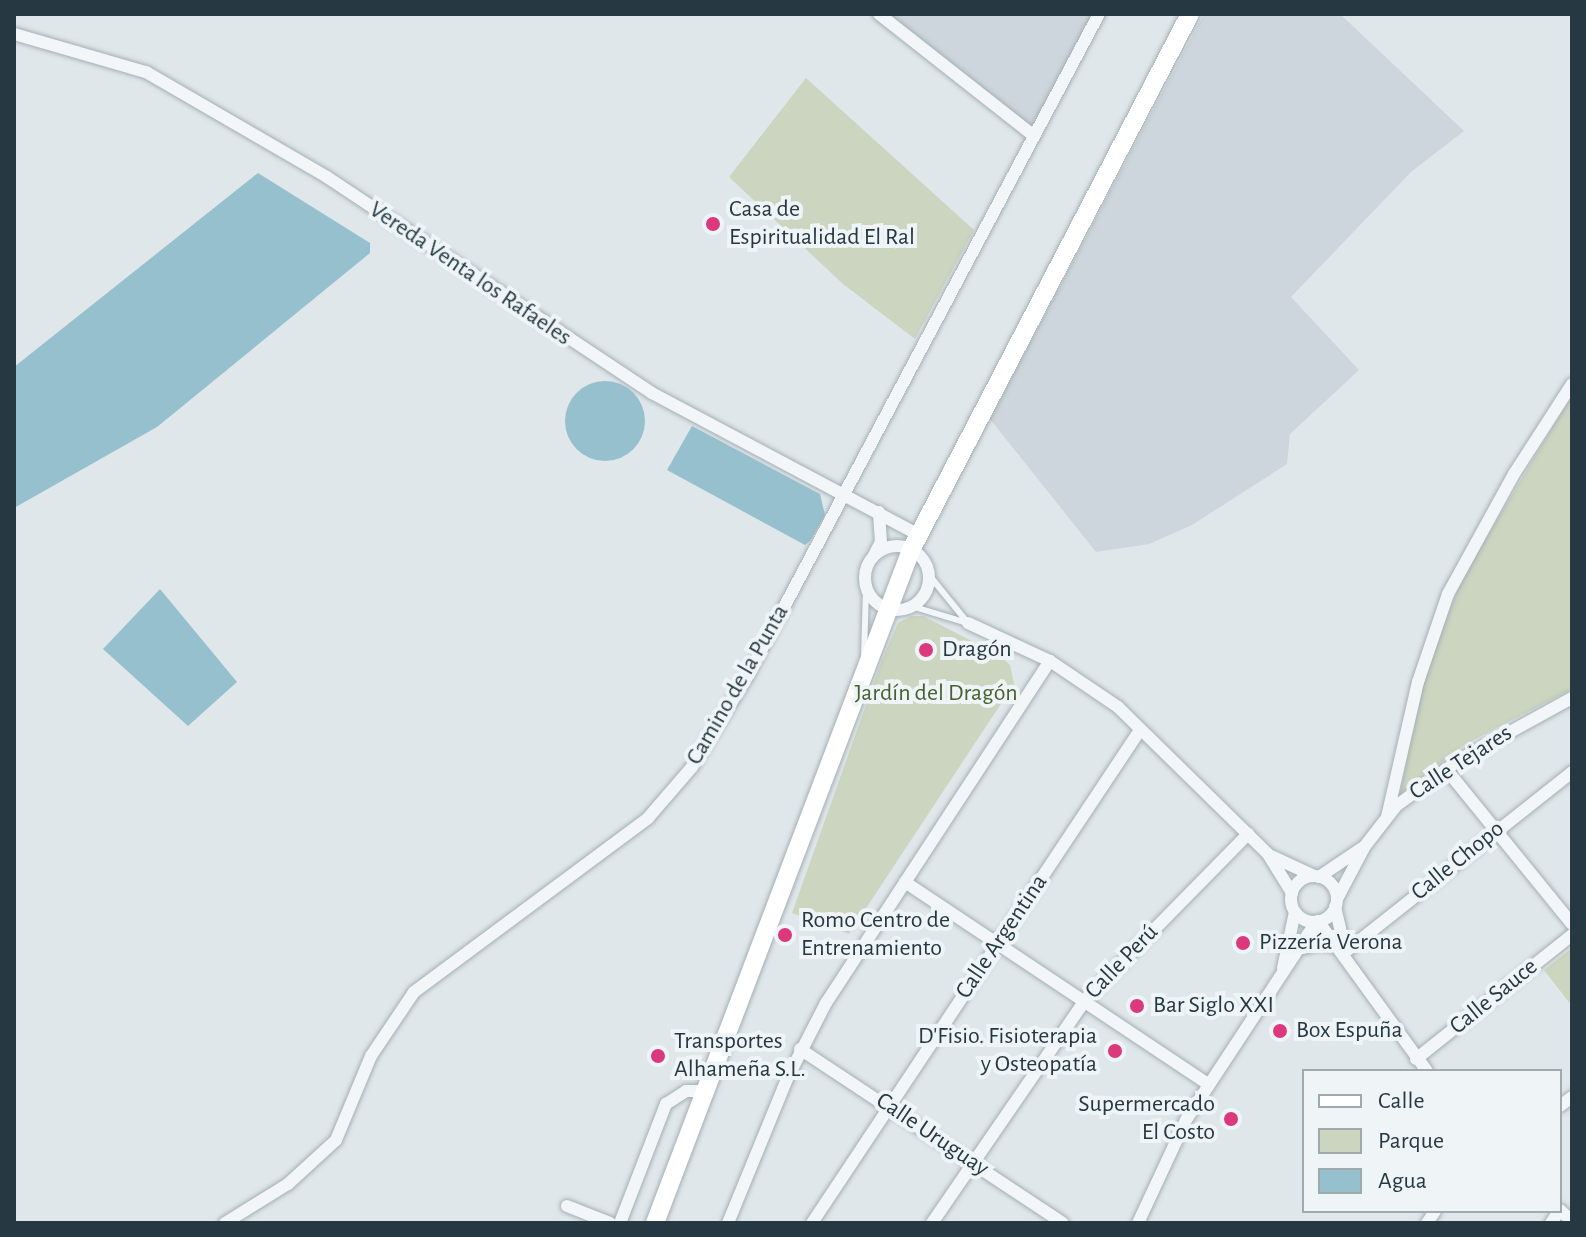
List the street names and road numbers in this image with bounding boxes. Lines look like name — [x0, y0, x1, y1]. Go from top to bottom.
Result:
street label: Vereda Venta los Rafaeles — [363, 196, 577, 352]
street label: Camino de la Punta — [680, 600, 796, 770]
street label: Calle Tejares — [1404, 719, 1518, 807]
street label: Calle Chopo — [1406, 815, 1510, 907]
street label: Calle Argentina — [950, 869, 1054, 1005]
street label: Calle Perú — [1079, 919, 1165, 1005]
street label: Calle Sauce — [1444, 953, 1544, 1041]
street label: Calle Uruguay — [870, 1087, 994, 1183]

